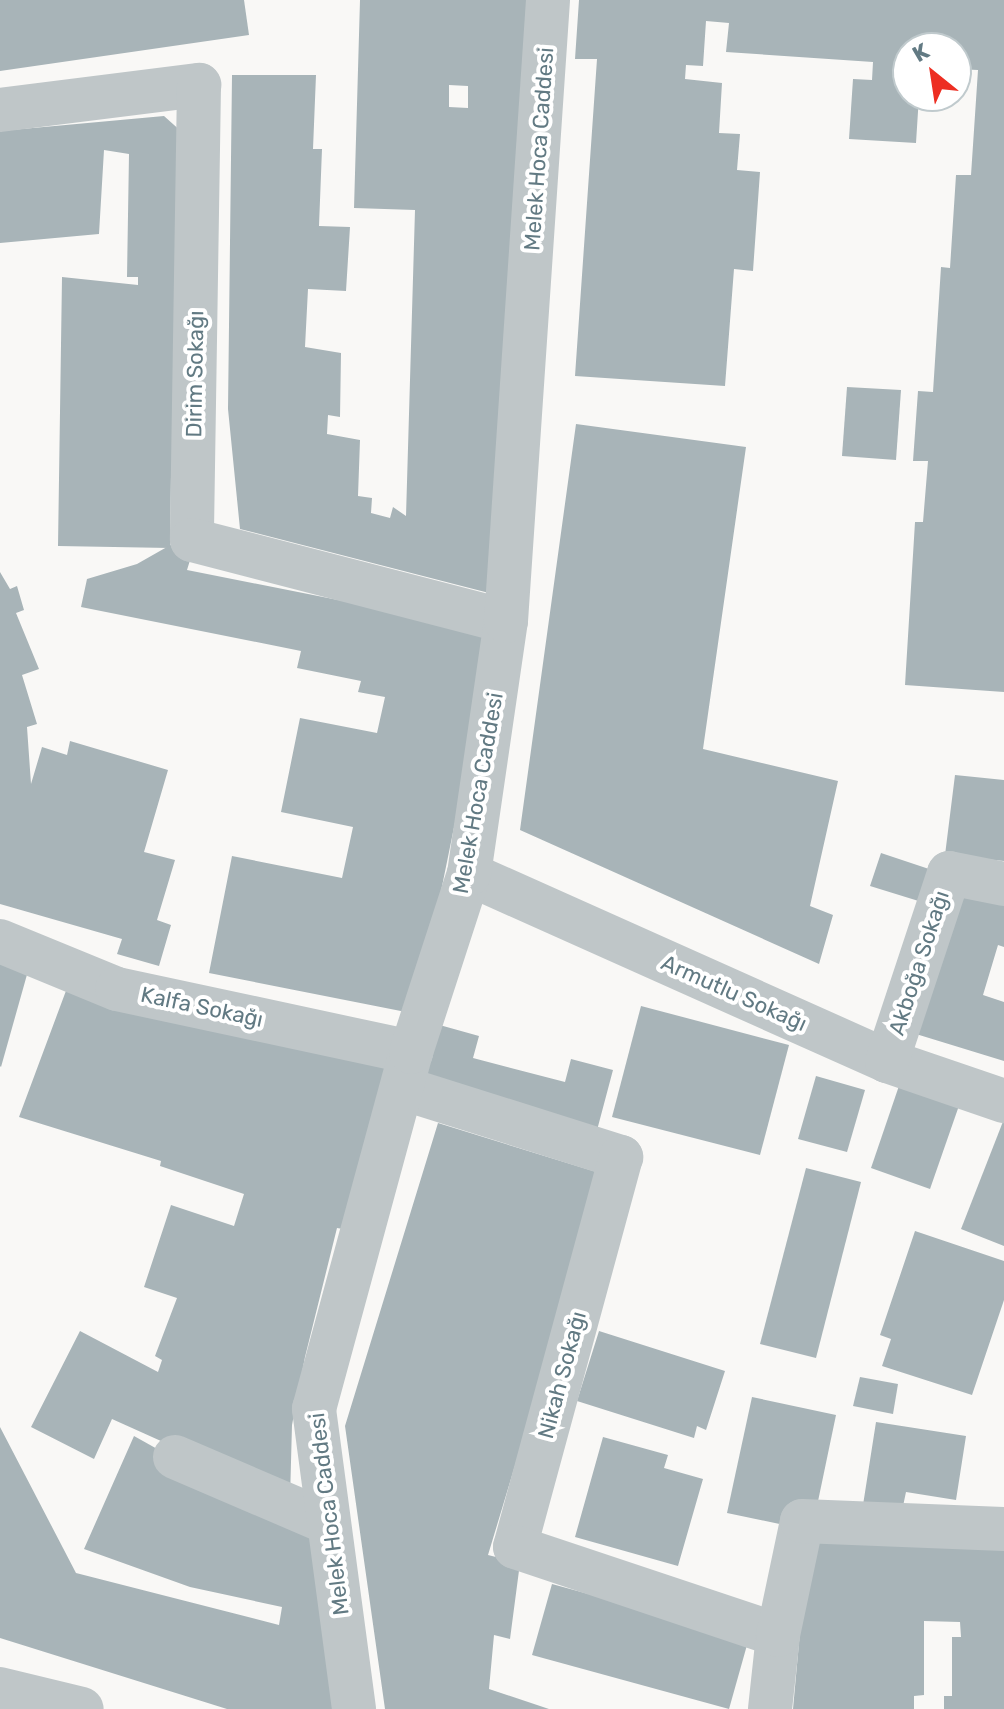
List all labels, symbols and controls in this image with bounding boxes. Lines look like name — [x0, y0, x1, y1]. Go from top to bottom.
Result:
north arrow — [892, 32, 972, 112]
text: K — [908, 37, 934, 68]
street label: Melek Hoca Caddesi — [519, 46, 559, 252]
street label: Dirim Sokağı — [181, 310, 209, 438]
street label: Melek Hoca Caddesi — [447, 690, 509, 896]
street label: Akboğa Sokağı — [883, 887, 955, 1039]
street label: Armutlu Sokağı — [657, 949, 811, 1037]
street label: Kalfa Sokağı — [138, 981, 266, 1033]
street label: Nikah Sokağı — [532, 1308, 592, 1442]
street label: Melek Hoca Caddesi — [303, 1411, 355, 1617]

